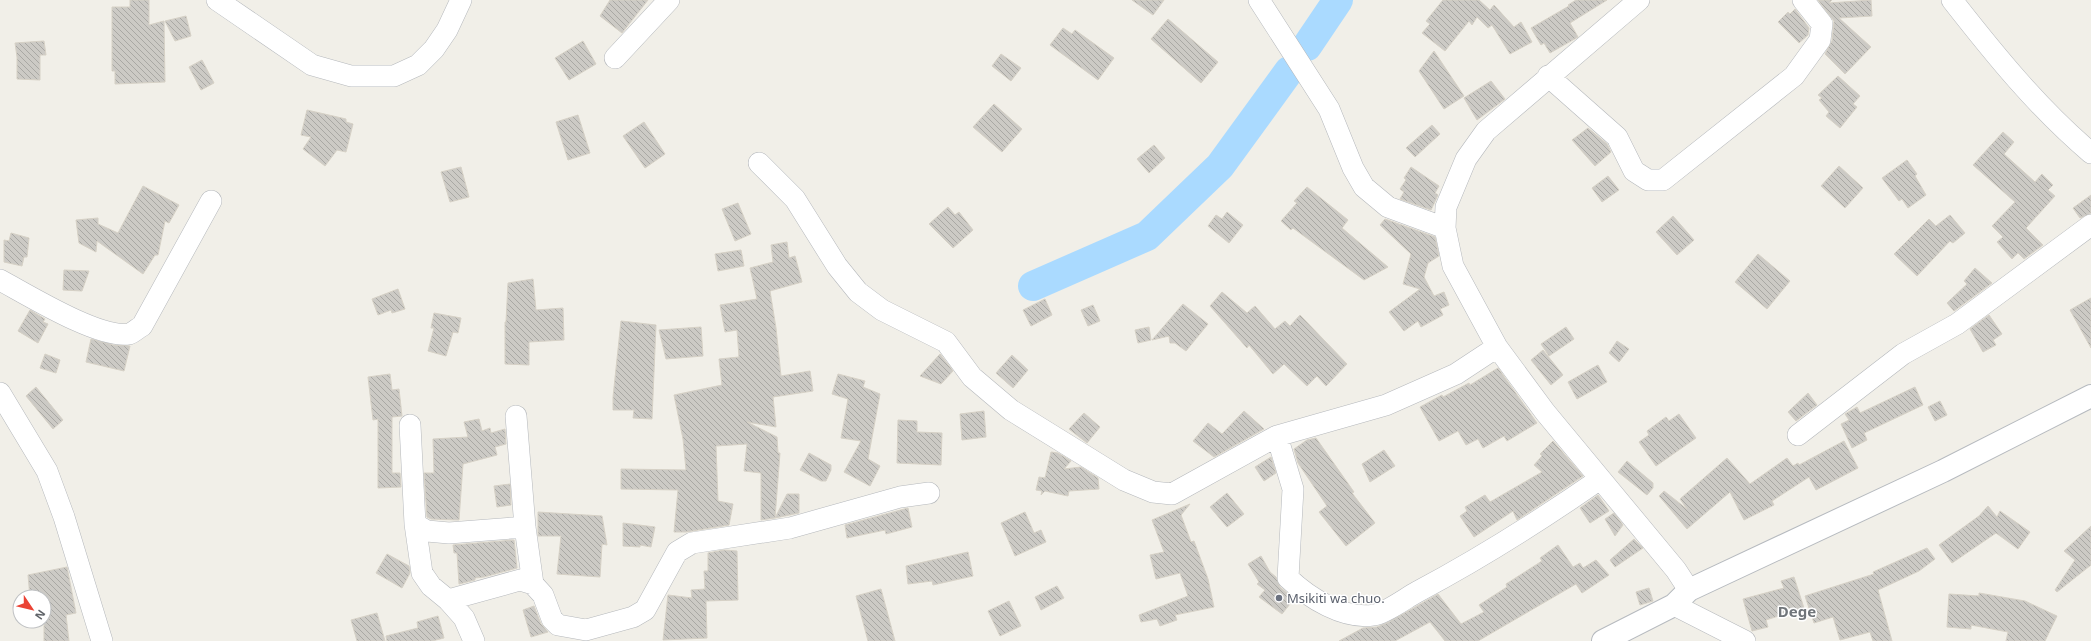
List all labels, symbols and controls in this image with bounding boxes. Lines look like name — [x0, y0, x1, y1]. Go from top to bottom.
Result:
north arrow — [12, 589, 52, 629]
place label: Msikiti wa chuo. — [1287, 589, 1385, 607]
marker: Msikiti wa chuo. — [1274, 593, 1284, 603]
district label: Dege — [1778, 601, 1816, 621]
text: N — [32, 607, 49, 623]

